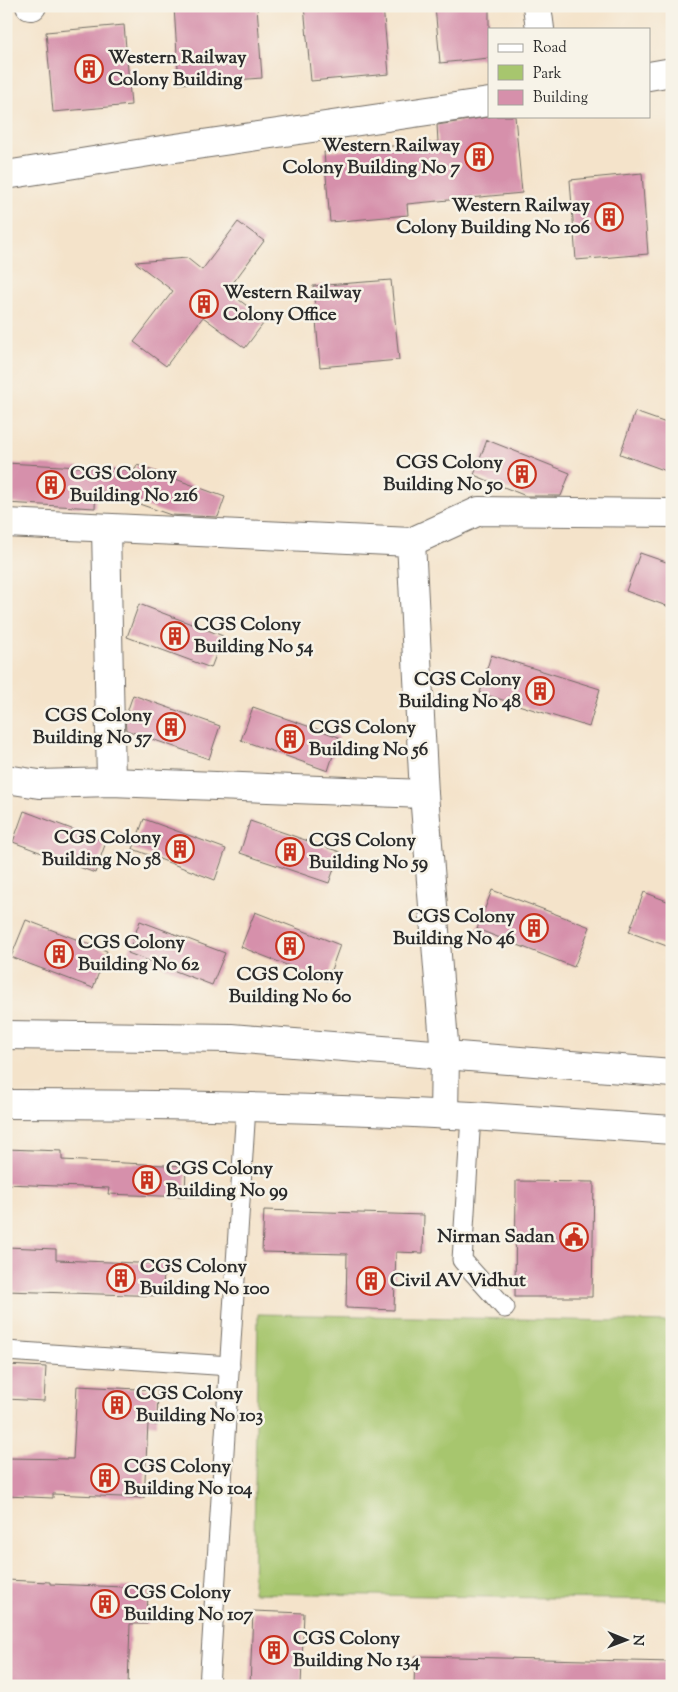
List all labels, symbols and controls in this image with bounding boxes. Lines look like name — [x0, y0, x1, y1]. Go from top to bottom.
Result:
legend — [488, 28, 650, 118]
text: Road — [533, 38, 567, 59]
place label: Western Railway Colony Building — [108, 45, 247, 94]
building icon: Western Railway Colony Building — [74, 54, 104, 84]
text: Park — [533, 64, 562, 85]
text: Building — [533, 88, 588, 109]
place label: Western Railway Colony Building No 7 — [282, 133, 461, 182]
building icon: Western Railway Colony Building No 7 — [464, 142, 494, 172]
place label: Western Railway Colony Building No 106 — [396, 193, 591, 242]
building icon: Western Railway Colony Building No 106 — [594, 202, 624, 232]
place label: Western Railway Colony Office — [223, 280, 362, 329]
building icon: Western Railway Colony Office — [189, 289, 219, 319]
place label: CGS Colony Building No 50 — [383, 450, 504, 499]
building icon: CGS Colony Building No 50 — [507, 459, 537, 489]
place label: CGS Colony Building No 216 — [70, 461, 198, 510]
building icon: CGS Colony Building No 216 — [36, 470, 66, 500]
place label: CGS Colony Building No 54 — [194, 612, 314, 661]
building icon: CGS Colony Building No 54 — [160, 621, 190, 651]
place label: CGS Colony Building No 48 — [399, 667, 522, 716]
building icon: CGS Colony Building No 48 — [525, 676, 555, 706]
place label: CGS Colony Building No 57 — [33, 703, 153, 752]
building icon: CGS Colony Building No 57 — [156, 712, 186, 742]
place label: CGS Colony Building No 56 — [309, 715, 428, 764]
building icon: CGS Colony Building No 56 — [275, 724, 305, 754]
place label: CGS Colony Building No 58 — [42, 825, 162, 874]
place label: CGS Colony Building No 59 — [309, 828, 428, 877]
building icon: CGS Colony Building No 58 — [165, 834, 195, 864]
building icon: CGS Colony Building No 59 — [275, 837, 305, 867]
place label: CGS Colony Building No 46 — [393, 904, 516, 953]
building icon: CGS Colony Building No 46 — [519, 913, 549, 943]
place label: CGS Colony Building No 62 — [78, 930, 199, 979]
building icon: CGS Colony Building No 60 — [275, 931, 305, 961]
building icon: CGS Colony Building No 62 — [44, 939, 74, 969]
place label: CGS Colony Building No 60 — [229, 962, 351, 1011]
place label: CGS Colony Building No 99 — [166, 1156, 288, 1205]
building icon: CGS Colony Building No 99 — [132, 1165, 162, 1195]
public building icon: Nirman Sadan — [559, 1222, 589, 1252]
place label: Nirman Sadan — [437, 1224, 556, 1251]
place label: CGS Colony Building No 100 — [140, 1254, 270, 1303]
building icon: CGS Colony Building No 100 — [106, 1263, 136, 1293]
building icon: Civil AV Vidhut — [356, 1266, 386, 1296]
place label: Civil AV Vidhut — [390, 1268, 526, 1295]
place label: CGS Colony Building No 103 — [136, 1381, 264, 1430]
building icon: CGS Colony Building No 103 — [102, 1390, 132, 1420]
place label: CGS Colony Building No 104 — [124, 1454, 253, 1503]
building icon: CGS Colony Building No 104 — [90, 1463, 120, 1493]
place label: CGS Colony Building No 107 — [124, 1580, 254, 1629]
building icon: CGS Colony Building No 107 — [90, 1589, 120, 1619]
north arrow — [600, 1614, 650, 1664]
place label: CGS Colony Building No 134 — [293, 1626, 420, 1675]
text: N — [627, 1634, 647, 1646]
building icon: CGS Colony Building No 134 — [259, 1635, 289, 1665]

